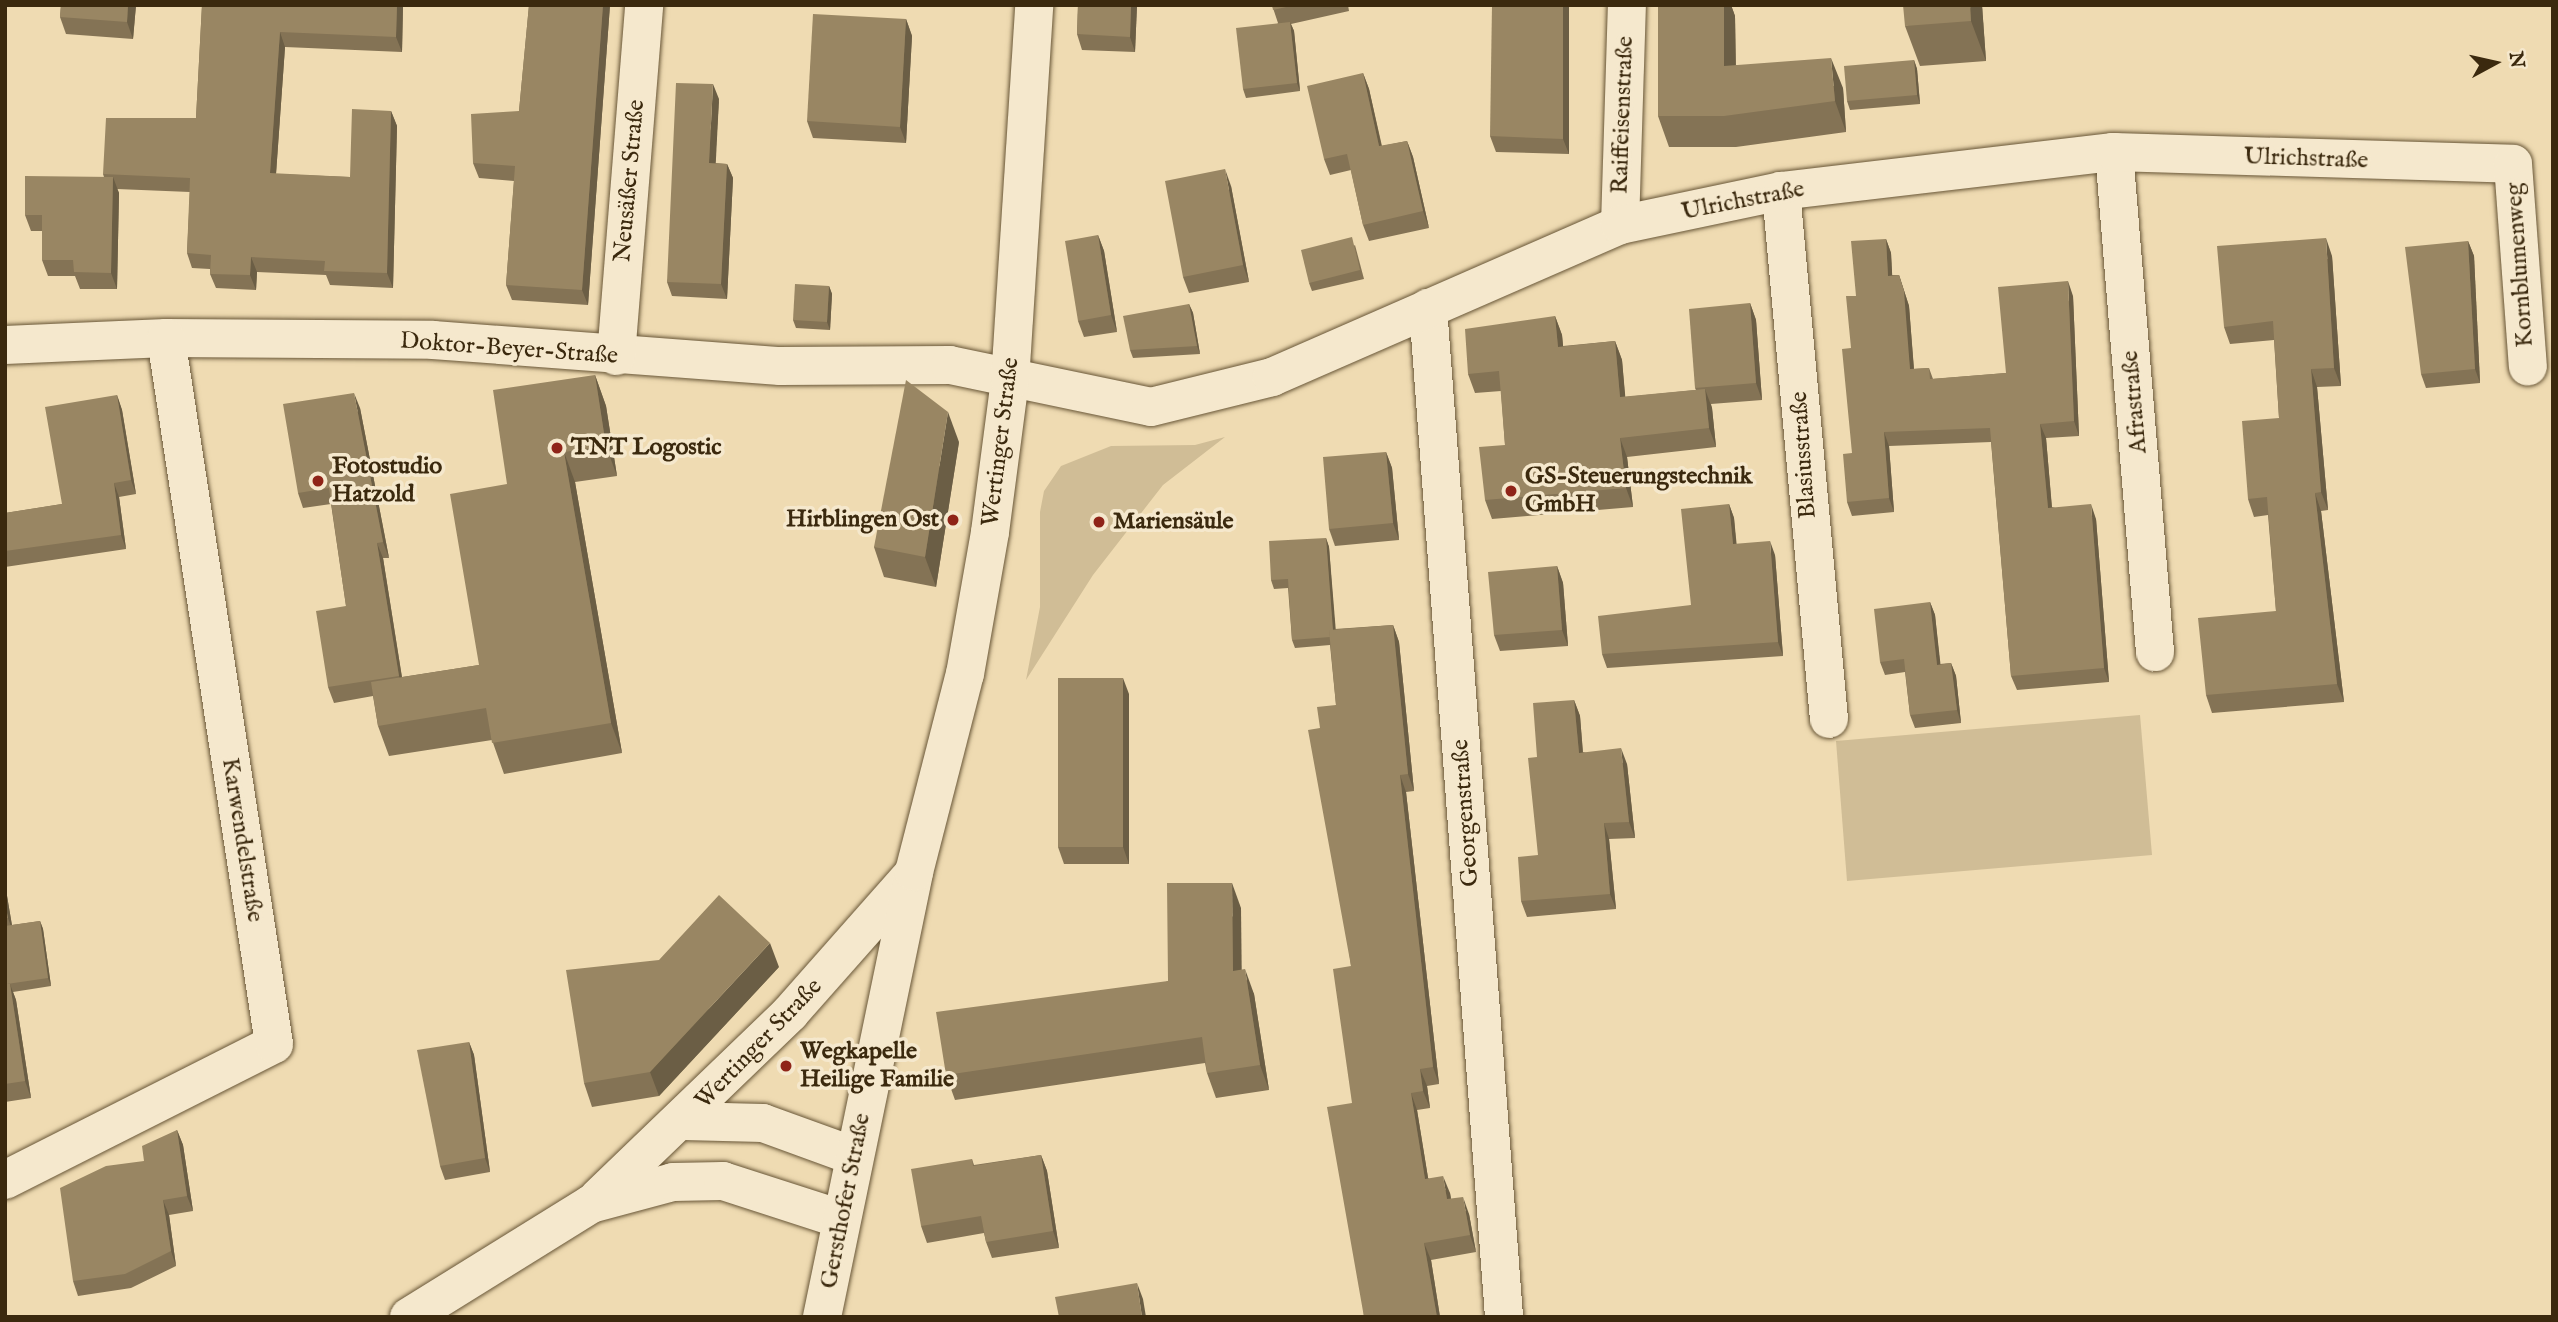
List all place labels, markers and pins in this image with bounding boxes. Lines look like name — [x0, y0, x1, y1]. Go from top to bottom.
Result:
place label: TNT Logostic — [571, 434, 722, 462]
marker: TNT Logostic — [549, 440, 565, 456]
place label: Fotostudio Hatzold — [332, 453, 442, 509]
place label: GS-Steuerungstechnik GmbH — [1525, 463, 1752, 519]
marker: Fotostudio Hatzold — [310, 473, 326, 489]
marker: GS-Steuerungstechnik GmbH — [1503, 483, 1519, 499]
place label: Hirblingen Ost — [786, 506, 939, 534]
place label: Mariensäule — [1113, 508, 1234, 536]
marker: Hirblingen Ost — [945, 512, 961, 528]
marker: Mariensäule — [1091, 514, 1107, 530]
place label: Wegkapelle Heilige Familie — [800, 1038, 954, 1094]
marker: Wegkapelle Heilige Familie — [778, 1058, 794, 1074]

